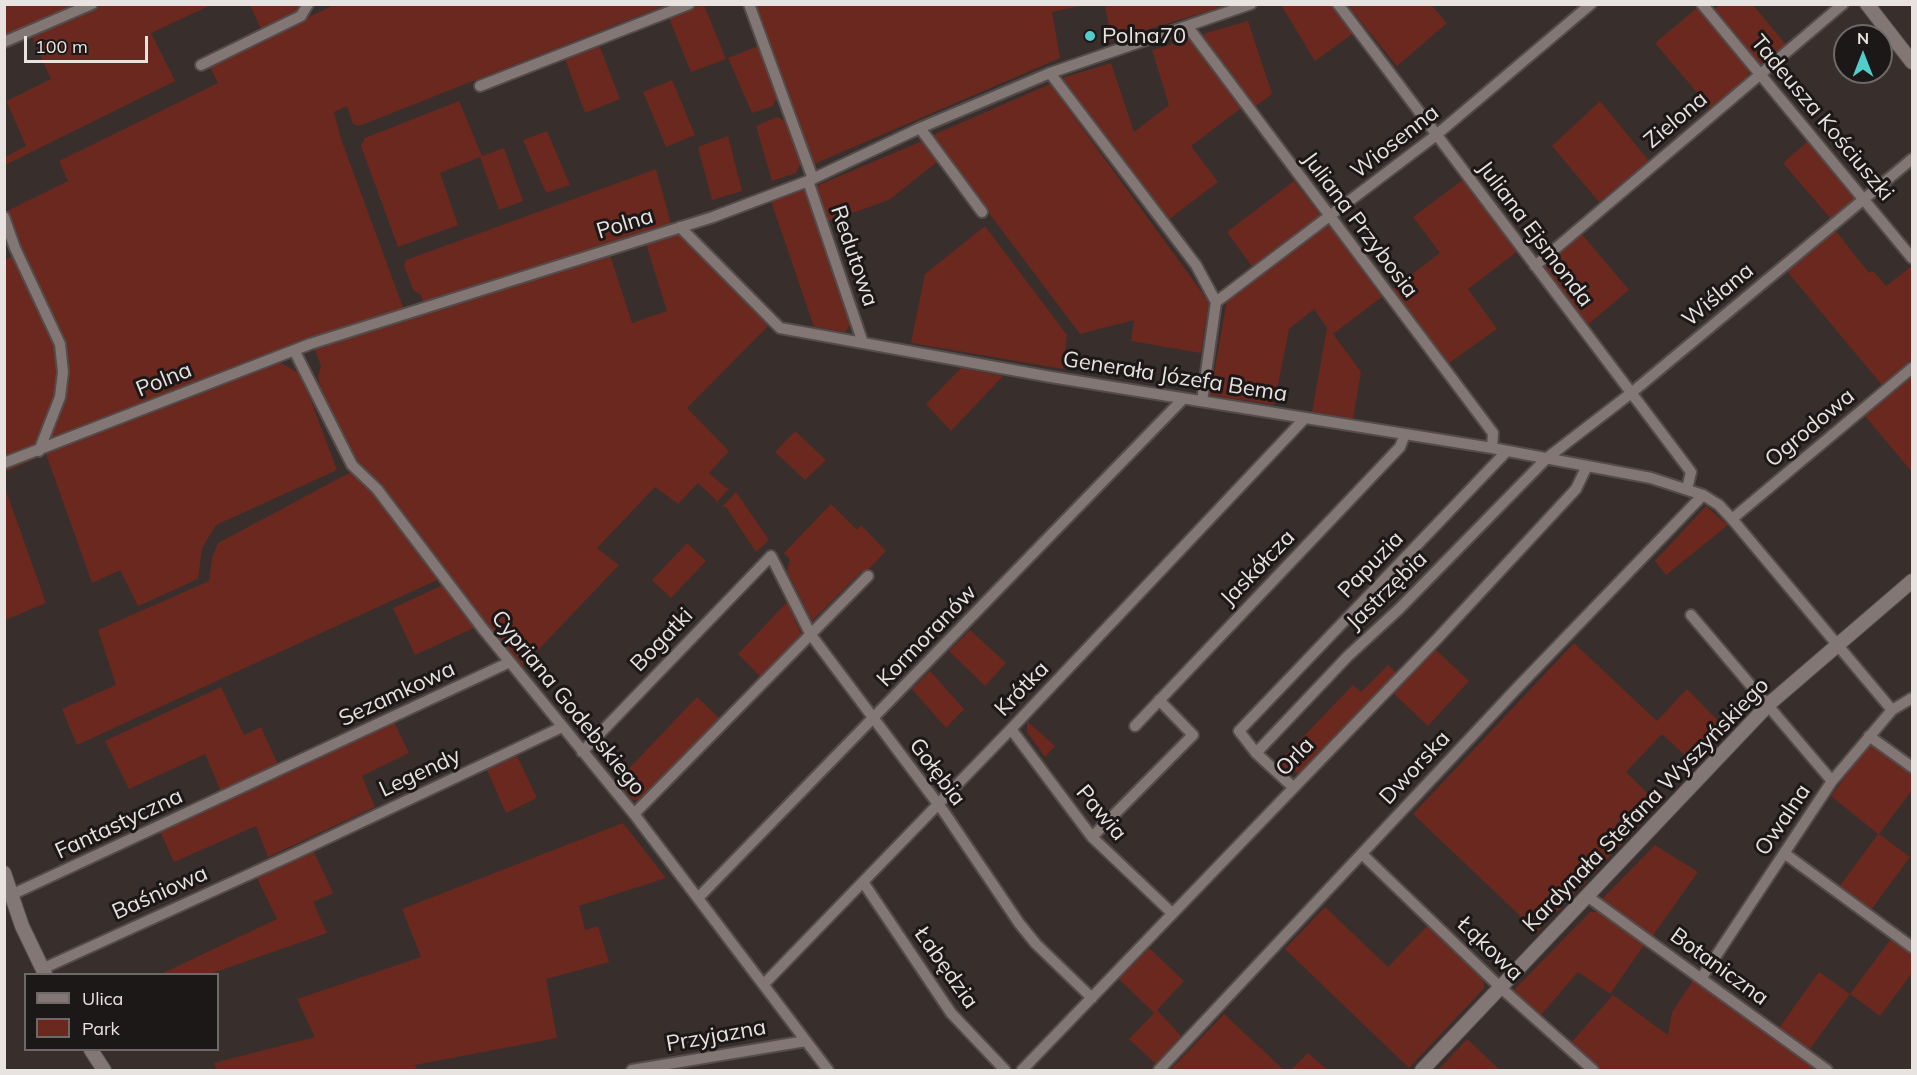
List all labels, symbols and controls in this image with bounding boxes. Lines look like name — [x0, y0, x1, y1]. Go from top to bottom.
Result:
place label: Polna70 — [1102, 23, 1186, 49]
scale bar — [27, 24, 152, 62]
north arrow — [1833, 24, 1893, 84]
text: N — [1857, 28, 1869, 48]
marker: Polna70 — [1083, 29, 1097, 43]
street label: Tadeusza Kościuszki — [1745, 30, 1899, 206]
text: 100 m — [35, 35, 88, 58]
street label: Zielona — [1639, 86, 1713, 154]
street label: Wiosenna — [1346, 100, 1444, 184]
street label: Juliana Przybosia — [1297, 147, 1423, 303]
street label: Juliana Ejsmonda — [1472, 156, 1598, 312]
street label: Redutowa — [824, 202, 884, 310]
street label: Polna — [594, 203, 656, 245]
street label: Wiślana — [1677, 258, 1759, 332]
street label: Generała Józefa Bema — [1061, 346, 1289, 408]
street label: Polna — [132, 357, 196, 403]
street label: Ogrodowa — [1760, 383, 1860, 473]
street label: Jaskółcza — [1215, 524, 1301, 612]
street label: Papuzia — [1333, 526, 1409, 604]
street label: Jastrzębia — [1341, 546, 1433, 636]
street label: Kormoranów — [872, 579, 982, 693]
street label: Bogatki — [625, 603, 699, 677]
street label: Cypriana Godebskiego — [485, 605, 651, 801]
street label: Sezamkowa — [335, 656, 459, 732]
street label: Krótka — [989, 656, 1055, 722]
street label: Kardynała Stefana Wyszyńskiego — [1517, 672, 1775, 938]
street label: Dworska — [1374, 726, 1456, 810]
street label: Orla — [1270, 732, 1320, 782]
street label: Gołębia — [903, 733, 971, 811]
street label: Legendy — [375, 743, 465, 803]
street label: Owalna — [1750, 779, 1816, 861]
street label: Pawia — [1070, 780, 1132, 846]
street label: Fantastyczna — [51, 783, 187, 865]
street label: Baśniowa — [108, 860, 212, 926]
street label: Łąkowa — [1452, 911, 1528, 987]
street label: Łabędzia — [908, 922, 984, 1014]
street label: Botaniczna — [1665, 923, 1773, 1011]
legend — [24, 973, 219, 1051]
text: Ulica — [82, 987, 123, 1010]
street label: Przyjazna — [664, 1014, 768, 1058]
text: Park — [82, 1017, 120, 1040]

